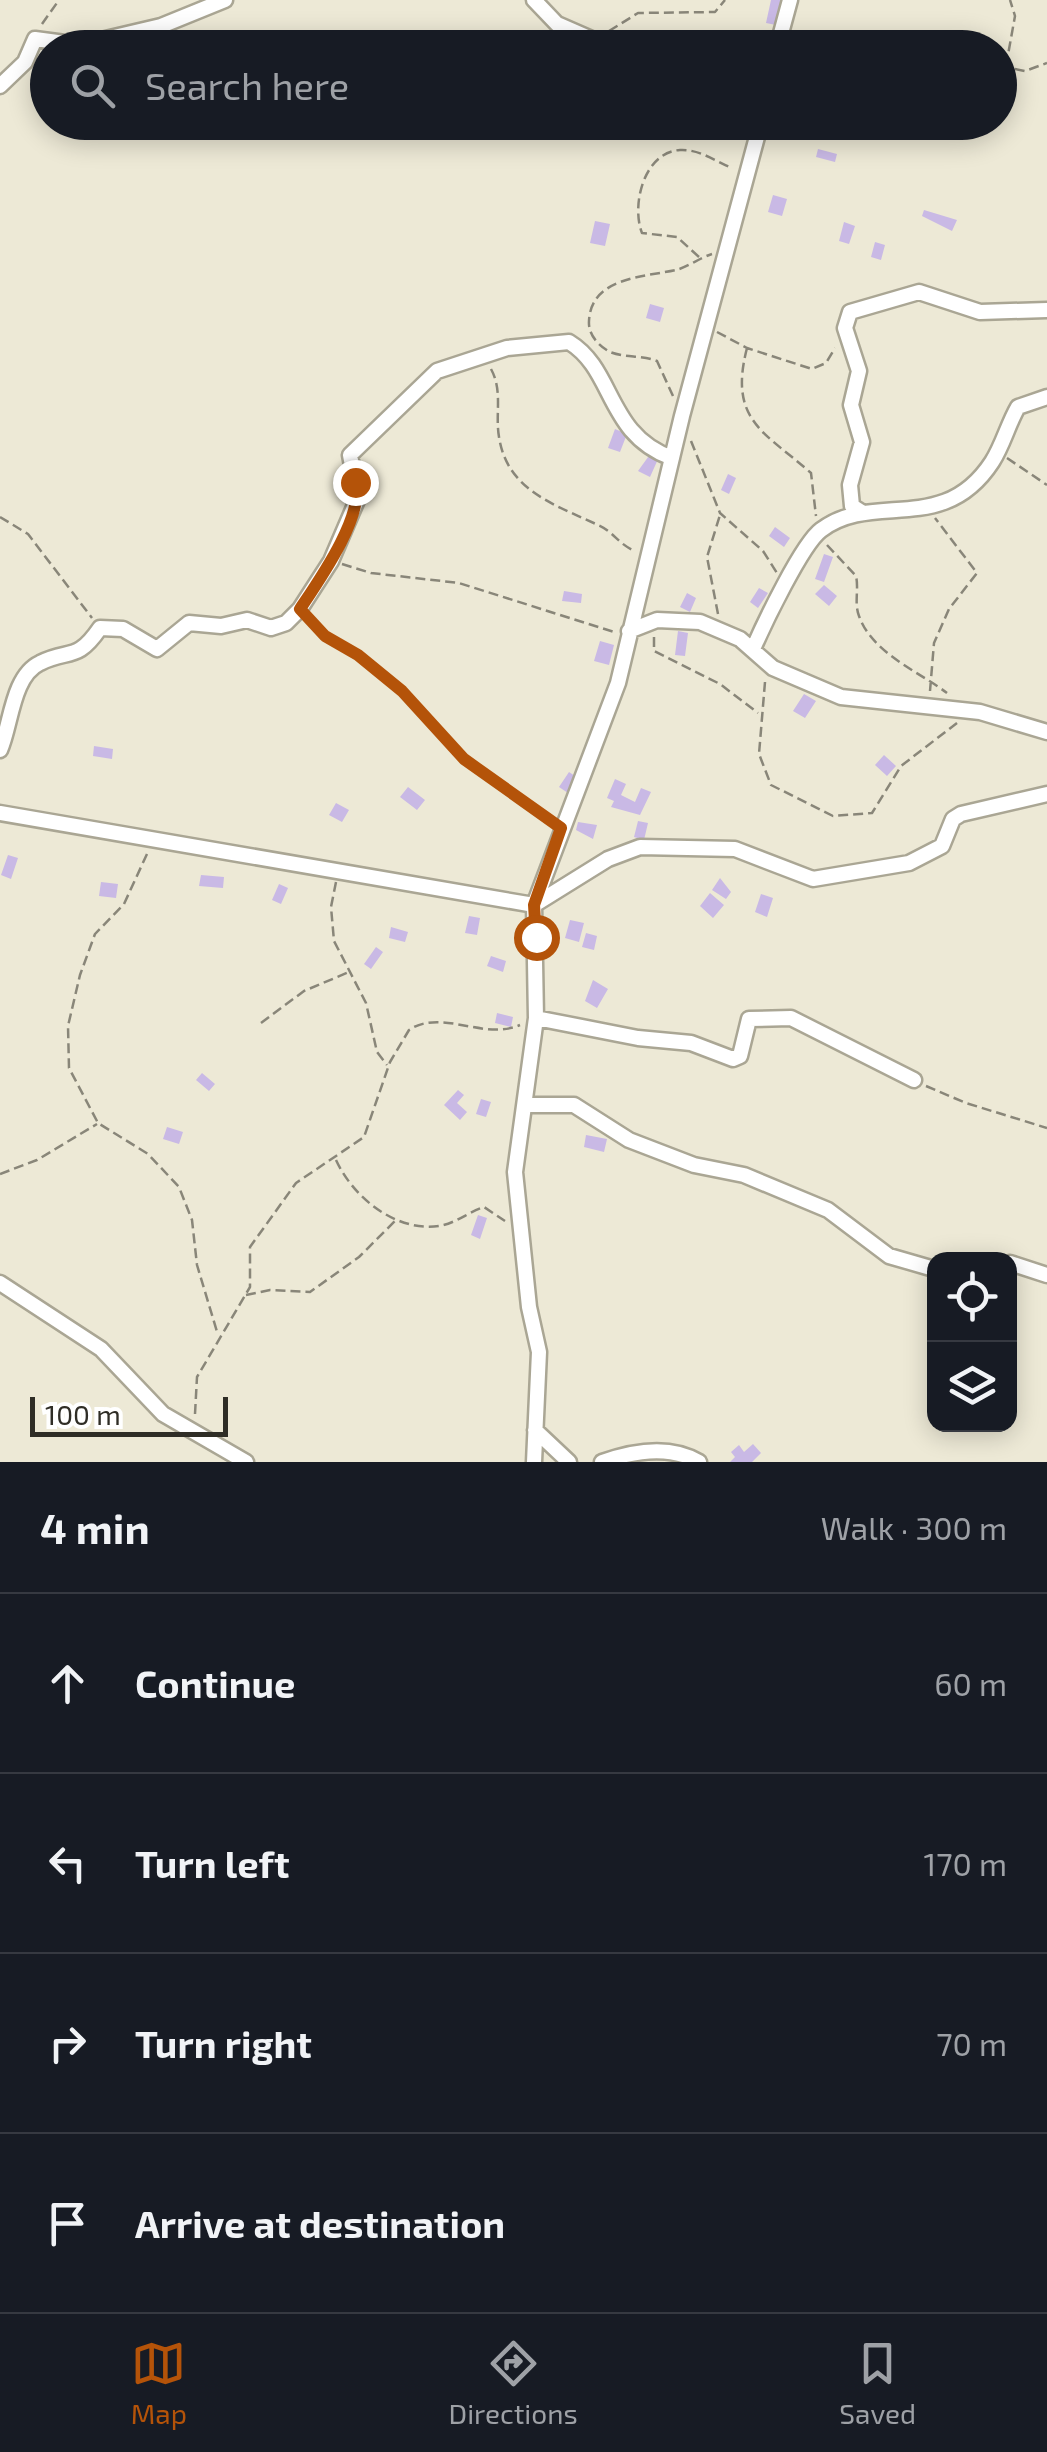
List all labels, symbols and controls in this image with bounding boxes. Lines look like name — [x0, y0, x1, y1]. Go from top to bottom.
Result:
search box — [30, 30, 1017, 140]
icon: search — [65, 58, 120, 113]
text: Search here — [145, 62, 349, 108]
route end — [333, 460, 379, 506]
route start — [514, 915, 560, 961]
map controls — [927, 1252, 1017, 1432]
button: locate — [927, 1252, 1017, 1342]
button: layers — [927, 1342, 1017, 1432]
scale bar — [30, 1392, 228, 1436]
text: 100 m — [45, 1397, 121, 1431]
text: 4 min — [40, 1502, 150, 1552]
text: Walk · 300 m — [821, 1508, 1007, 1546]
icon: ahead — [40, 1656, 95, 1711]
text: Continue — [135, 1660, 295, 1706]
text: 60 m — [934, 1664, 1007, 1702]
icon: left — [40, 1836, 95, 1891]
text: Turn left — [135, 1840, 290, 1886]
text: 170 m — [923, 1844, 1007, 1882]
icon: right — [40, 2016, 95, 2071]
text: Turn right — [135, 2020, 312, 2066]
text: 70 m — [936, 2024, 1007, 2062]
icon: arrive — [40, 2196, 95, 2251]
text: Arrive at destination — [135, 2200, 505, 2246]
tab: Map — [131, 2336, 187, 2430]
tab: Directions — [449, 2336, 578, 2430]
tab: Saved — [839, 2336, 916, 2430]

